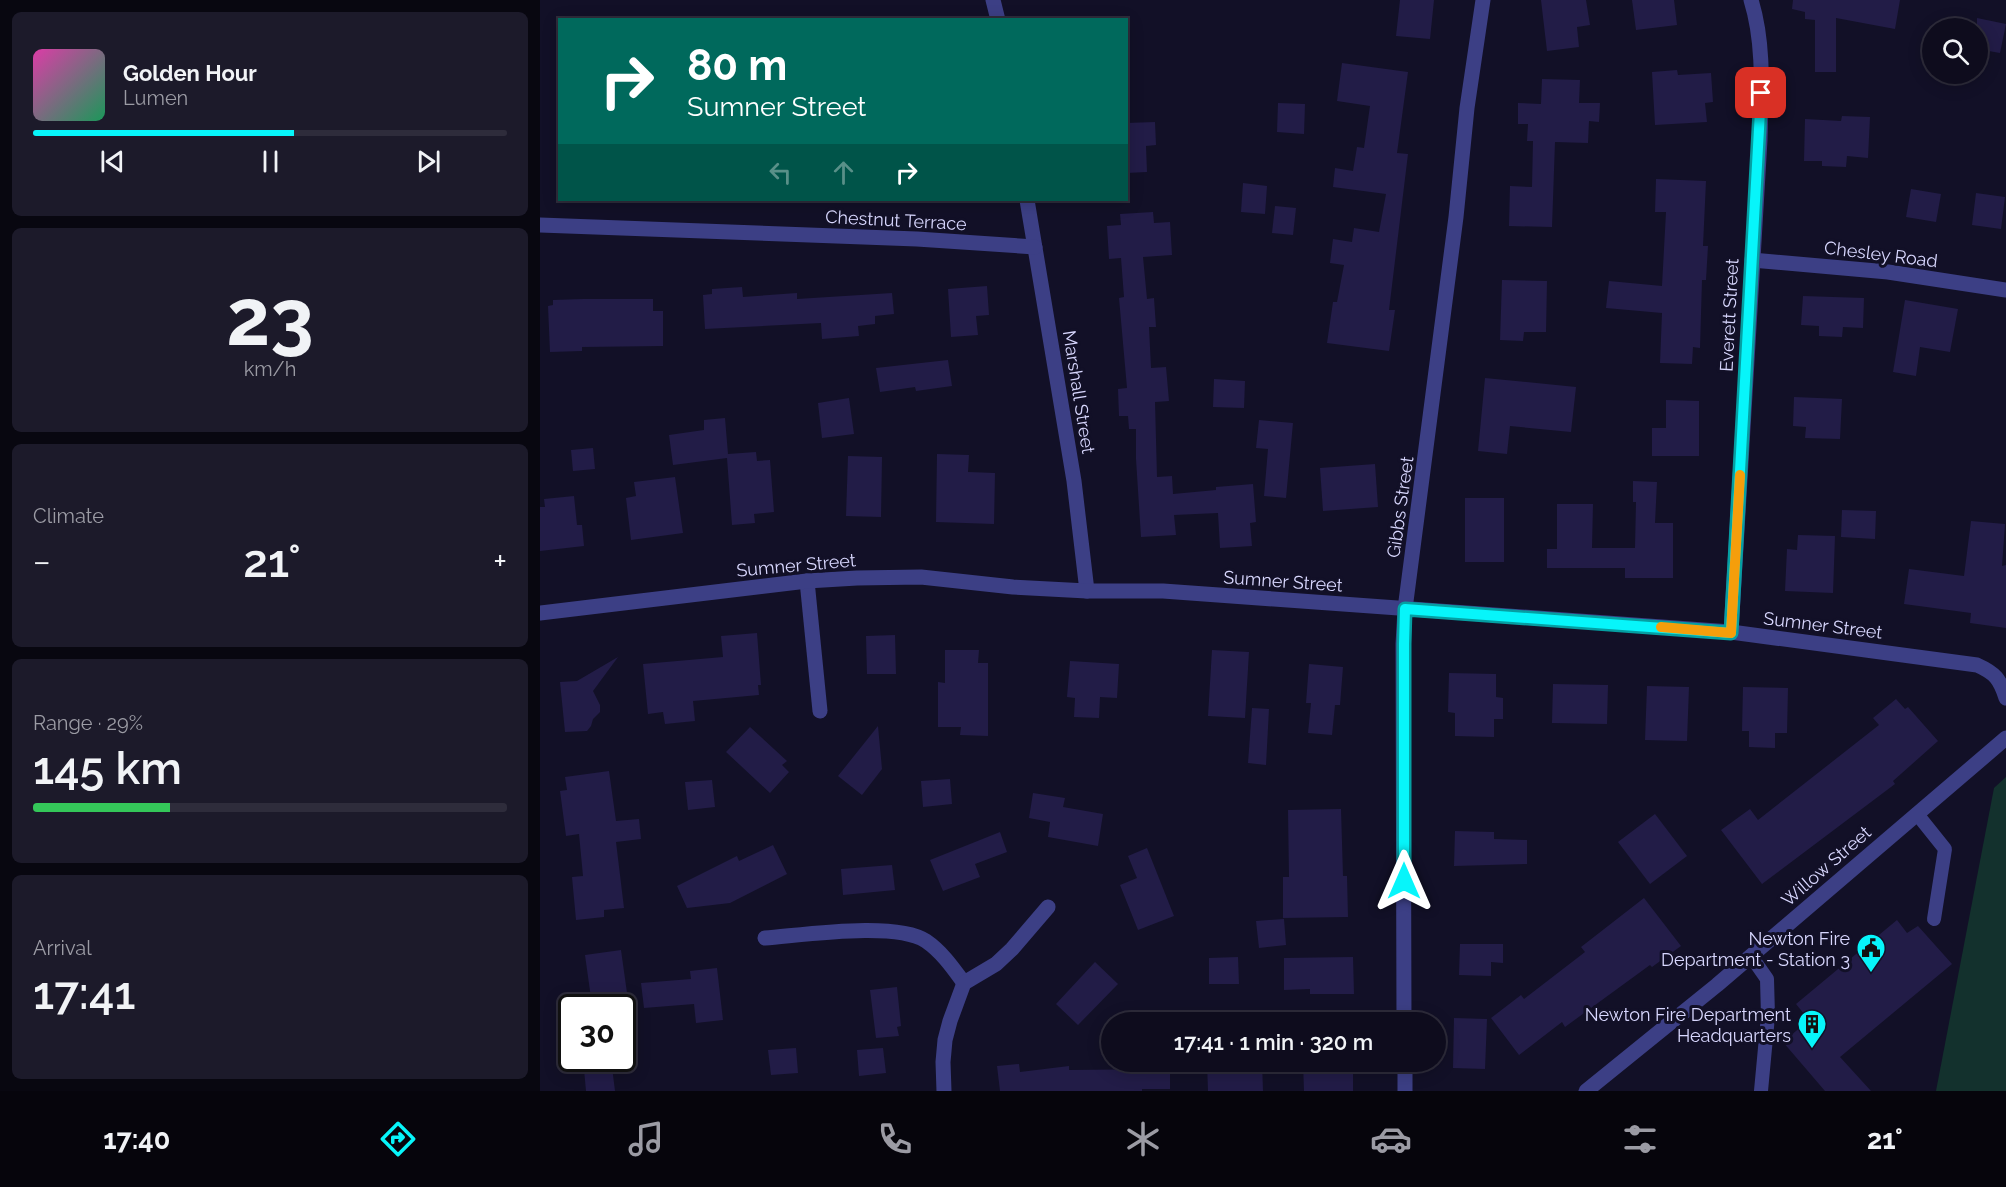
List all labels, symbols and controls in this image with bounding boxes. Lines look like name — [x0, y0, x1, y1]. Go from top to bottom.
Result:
map controls — [1922, 18, 1988, 84]
button: search — [1922, 18, 1988, 84]
text: 80 m — [687, 41, 787, 90]
icon: right — [588, 42, 666, 120]
text: Golden Hour — [123, 60, 257, 86]
pin — [1735, 67, 1786, 118]
icon: arrive — [1744, 76, 1777, 109]
text: Lumen — [123, 86, 188, 110]
text: Sumner Street — [687, 91, 866, 122]
icon: previous — [96, 145, 129, 178]
icon: pause — [254, 145, 287, 178]
icon: next — [412, 145, 445, 178]
icon: left — [764, 156, 797, 189]
icon: ahead — [827, 156, 860, 189]
icon: right — [890, 156, 923, 189]
street label: Chestnut Terrace — [825, 206, 968, 234]
street label: Chesley Road — [1823, 237, 1939, 271]
street label: Everett Street — [1716, 258, 1742, 372]
text: 23 — [226, 272, 314, 363]
street label: Marshall Street — [1059, 329, 1099, 455]
text: km/h — [244, 357, 296, 381]
street label: Gibbs Street — [1382, 455, 1418, 559]
text: Climate — [33, 504, 104, 528]
text: 21° — [243, 535, 301, 588]
text: − — [33, 542, 51, 581]
text: + — [493, 542, 507, 581]
street label: Sumner Street — [735, 549, 857, 581]
street label: Sumner Street — [1223, 566, 1343, 596]
street label: Sumner Street — [1762, 607, 1884, 643]
text: Range · 29% — [33, 711, 143, 735]
text: 145 km — [33, 742, 182, 795]
street label: Willow Street — [1777, 821, 1875, 911]
position arrow — [1372, 849, 1436, 913]
place label: Newton Fire Department - Station 3 — [1661, 928, 1850, 970]
public building icon: Newton Fire Department - Station 3 — [1855, 932, 1887, 974]
text: Arrival — [33, 936, 92, 960]
text: 17:41 — [33, 967, 135, 1020]
speed limit sign: 30 — [558, 994, 636, 1072]
place label: Newton Fire Department Headquarters — [1585, 1004, 1791, 1046]
building icon: Newton Fire Department Headquarters — [1796, 1008, 1828, 1050]
text: 17:41 · 1 min · 320 m — [1174, 1029, 1373, 1055]
icon: directions — [377, 1118, 419, 1160]
icon: music — [625, 1118, 667, 1160]
icon: phone — [874, 1118, 916, 1160]
icon: climate — [1122, 1118, 1164, 1160]
icon: car — [1370, 1118, 1412, 1160]
icon: filters — [1619, 1118, 1661, 1160]
text: 17:40 — [103, 1124, 170, 1155]
text: 21° — [1867, 1124, 1903, 1155]

